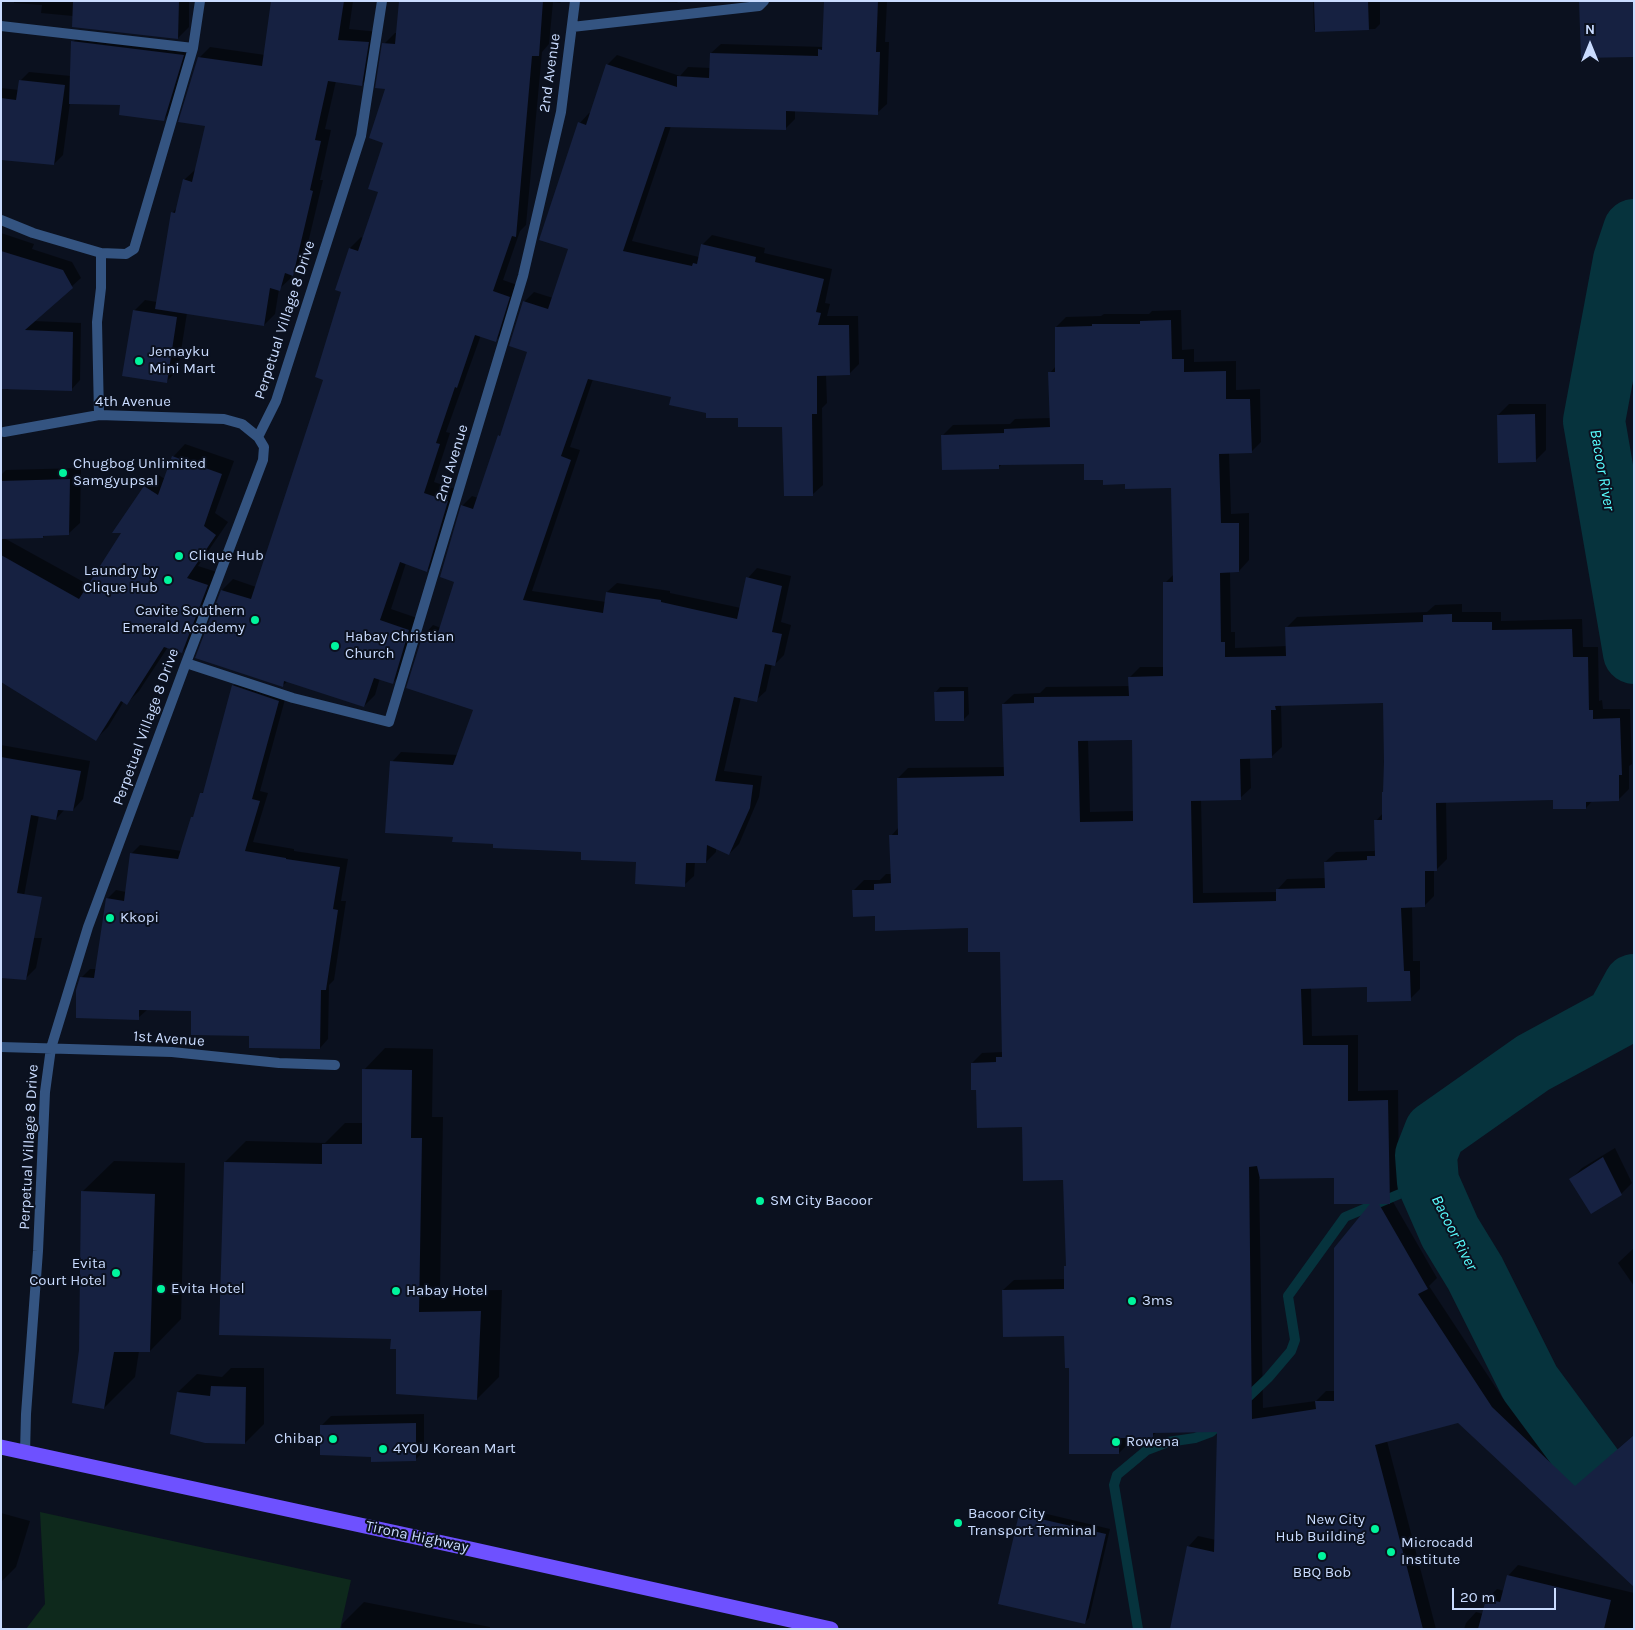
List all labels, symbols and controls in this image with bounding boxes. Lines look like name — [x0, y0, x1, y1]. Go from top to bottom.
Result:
north arrow — [1565, 20, 1615, 70]
text: N — [1585, 21, 1595, 38]
street label: 2nd Avenue — [536, 32, 564, 114]
street label: Perpetual Village 8 Drive — [251, 238, 319, 402]
place label: Jemayku Mini Mart — [149, 343, 215, 378]
marker: Jemayku Mini Mart — [133, 355, 145, 367]
street label: 4th Avenue — [95, 393, 171, 411]
street label: 2nd Avenue — [432, 422, 472, 504]
water label: Bacoor River — [1585, 428, 1619, 512]
place label: Chugbog Unlimited Samgyupsal — [73, 455, 206, 490]
marker: Chugbog Unlimited Samgyupsal — [57, 467, 69, 479]
place label: Clique Hub — [189, 547, 264, 565]
marker: Clique Hub — [173, 550, 185, 562]
place label: Laundry by Clique Hub — [83, 562, 158, 597]
marker: Laundry by Clique Hub — [162, 574, 174, 586]
place label: Cavite Southern Emerald Academy — [122, 602, 245, 637]
marker: Cavite Southern Emerald Academy — [249, 614, 261, 626]
place label: Habay Christian Church — [345, 628, 454, 663]
marker: Habay Christian Church — [329, 640, 341, 652]
street label: Perpetual Village 8 Drive — [109, 646, 183, 808]
place label: Kkopi — [120, 909, 159, 927]
marker: Kkopi — [104, 912, 116, 924]
street label: 1st Avenue — [133, 1028, 205, 1050]
street label: Perpetual Village 8 Drive — [16, 1064, 42, 1230]
place label: SM City Bacoor — [770, 1192, 872, 1210]
water label: Bacoor River — [1427, 1192, 1481, 1274]
marker: SM City Bacoor — [754, 1195, 766, 1207]
place label: Evita Court Hotel — [29, 1255, 106, 1290]
marker: Evita Court Hotel — [110, 1267, 122, 1279]
place label: Evita Hotel — [171, 1280, 245, 1298]
place label: Habay Hotel — [406, 1282, 488, 1300]
marker: Evita Hotel — [155, 1283, 167, 1295]
marker: Habay Hotel — [390, 1285, 402, 1297]
place label: 3ms — [1142, 1292, 1173, 1310]
marker: 3ms — [1126, 1295, 1138, 1307]
place label: Chibap — [274, 1430, 323, 1448]
marker: Chibap — [327, 1433, 339, 1445]
place label: Rowena — [1126, 1433, 1179, 1451]
marker: Rowena — [1110, 1436, 1122, 1448]
place label: 4YOU Korean Mart — [393, 1440, 516, 1458]
marker: 4YOU Korean Mart — [377, 1443, 389, 1455]
place label: Bacoor City Transport Terminal — [968, 1505, 1096, 1540]
place label: New City Hub Building — [1275, 1511, 1365, 1546]
street label: Tirona Highway — [364, 1517, 470, 1557]
marker: Bacoor City Transport Terminal — [952, 1517, 964, 1529]
marker: New City Hub Building — [1369, 1523, 1381, 1535]
place label: Microcadd Institute — [1401, 1534, 1473, 1569]
marker: Microcadd Institute — [1385, 1546, 1397, 1558]
marker: BBQ Bob — [1316, 1550, 1328, 1562]
place label: BBQ Bob — [1293, 1564, 1351, 1582]
scale bar — [1455, 1578, 1559, 1610]
text: 20 m — [1460, 1588, 1495, 1606]

